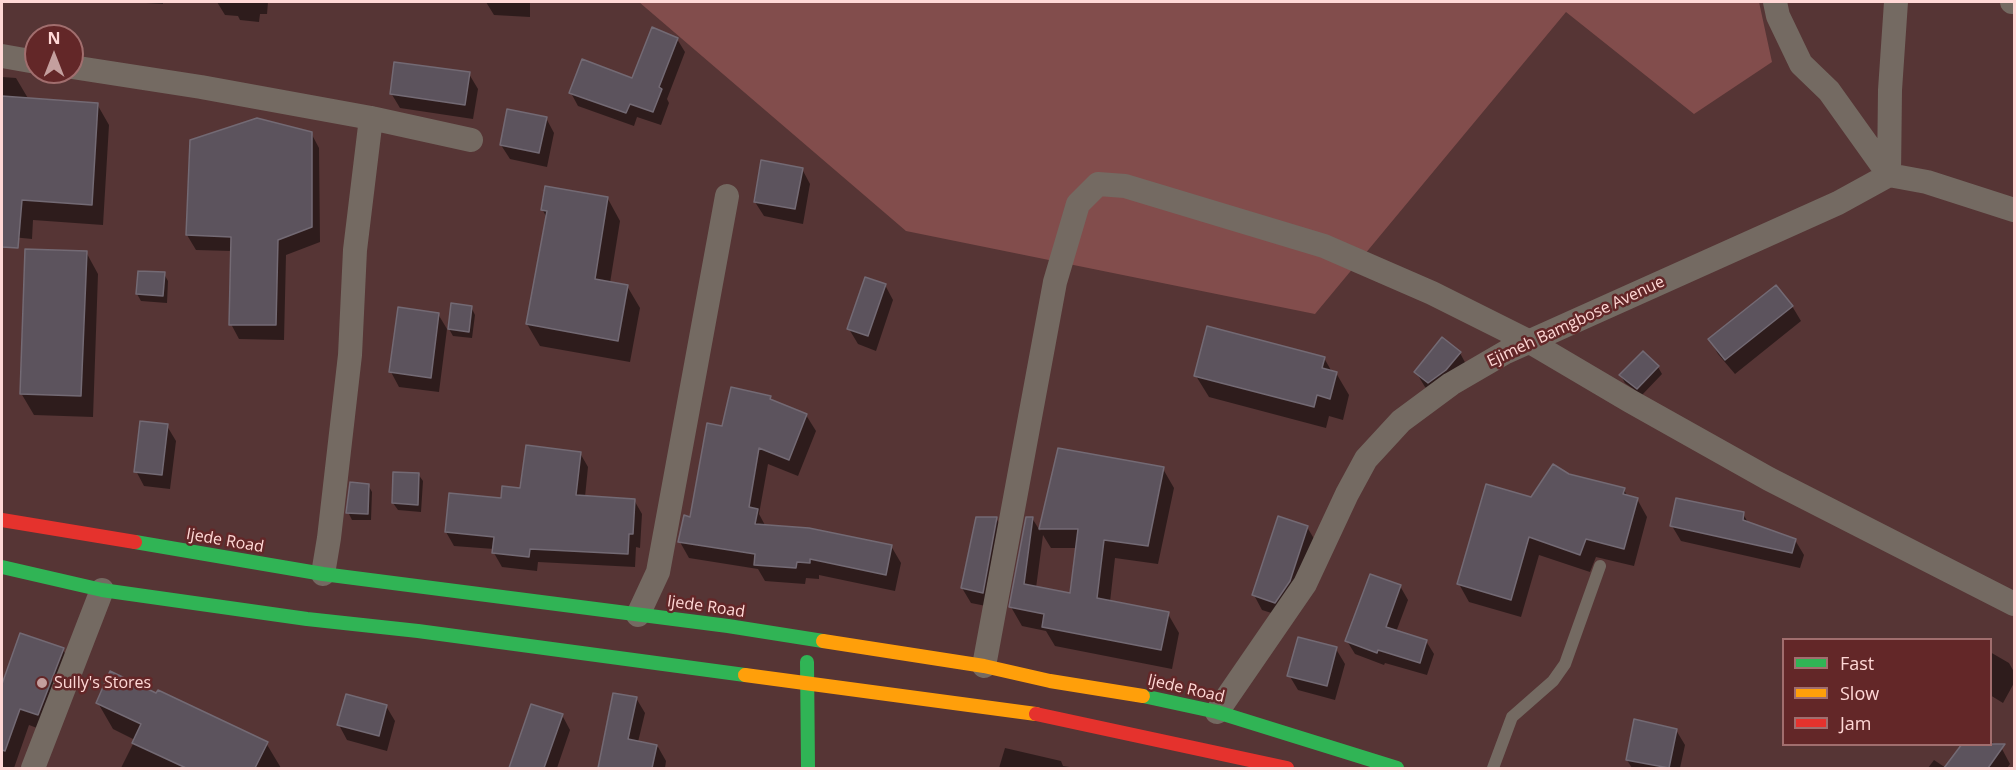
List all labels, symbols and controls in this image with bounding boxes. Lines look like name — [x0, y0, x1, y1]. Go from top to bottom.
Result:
north arrow — [24, 24, 84, 84]
text: N — [47, 27, 61, 49]
street label: Ejimeh Bamgbose Avenue — [1484, 272, 1668, 372]
street label: Ijede Road — [185, 525, 265, 557]
street label: Ijede Road — [666, 592, 746, 622]
legend — [1782, 638, 1992, 746]
text: Fast — [1840, 651, 1874, 675]
street label: Ijede Road — [1146, 671, 1226, 707]
place label: Sully's Stores — [54, 673, 151, 693]
marker: Sully's Stores — [35, 676, 49, 690]
text: Slow — [1840, 681, 1879, 705]
text: Jam — [1840, 711, 1872, 735]

